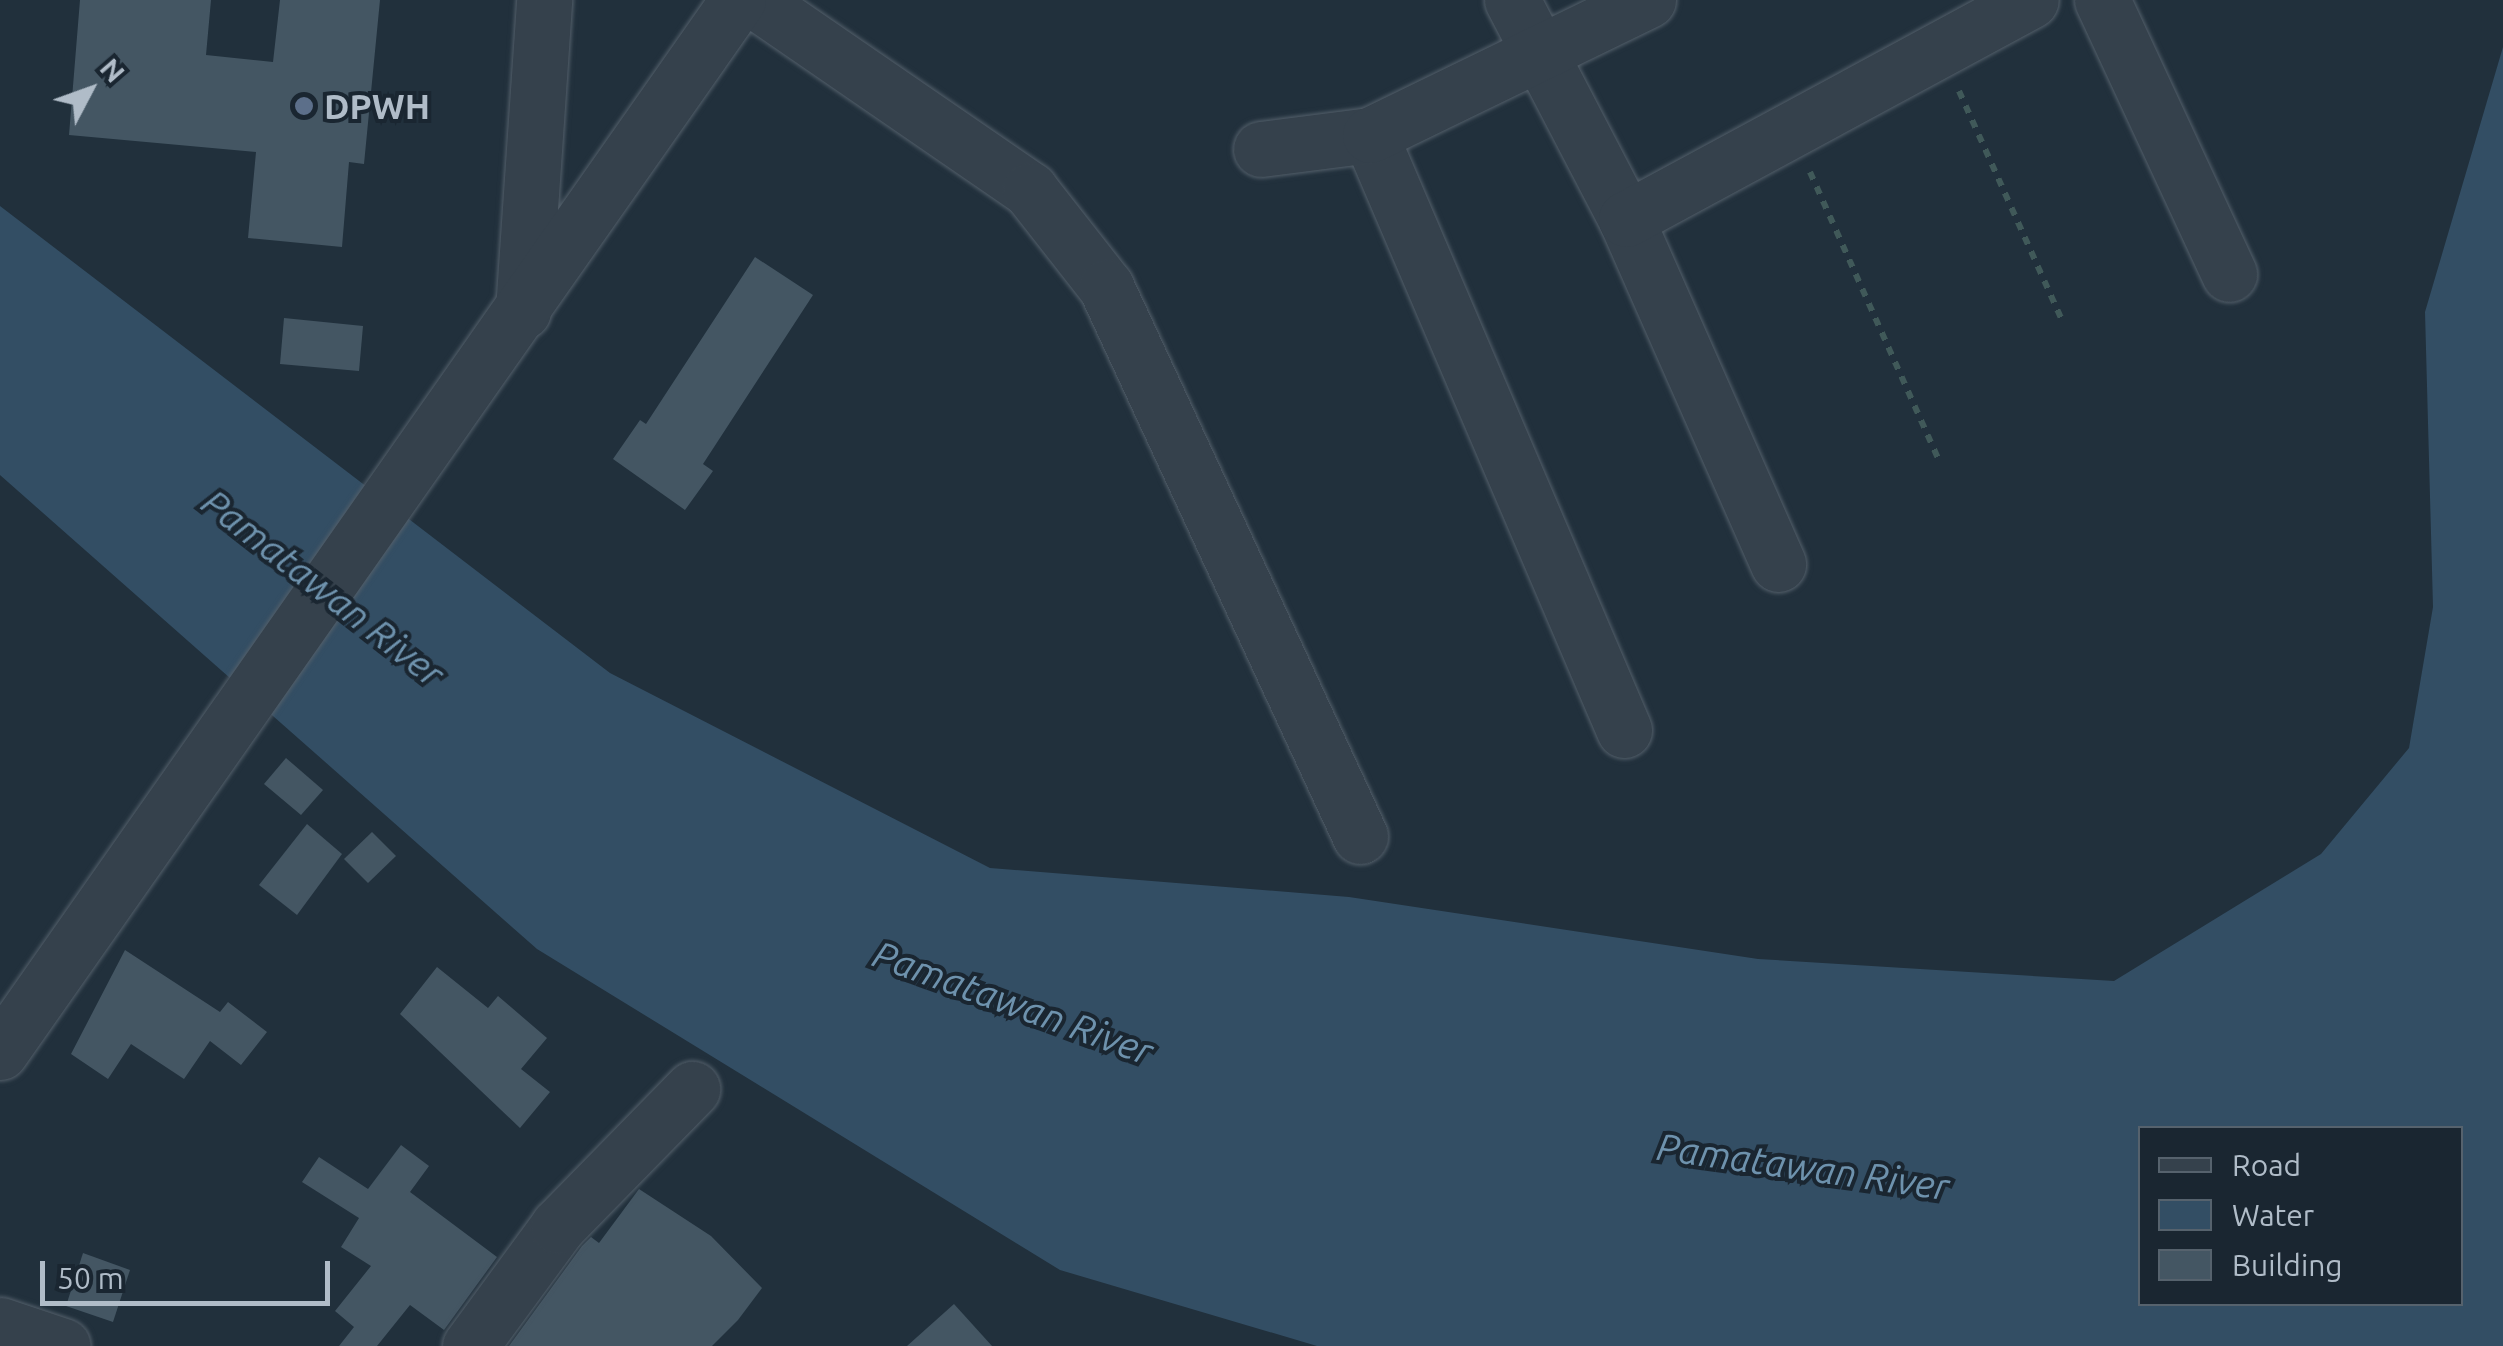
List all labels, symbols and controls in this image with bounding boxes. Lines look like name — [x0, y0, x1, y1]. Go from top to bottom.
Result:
north arrow — [40, 40, 140, 140]
text: N — [94, 52, 132, 88]
place label: DPWH — [324, 85, 430, 127]
marker: DPWH — [293, 95, 315, 117]
water label: Pamatawan River — [193, 479, 453, 697]
water label: Pamatawan River — [867, 931, 1159, 1075]
water label: Pamatawan River — [1654, 1124, 1952, 1210]
legend — [2138, 1126, 2463, 1306]
text: Road — [2232, 1148, 2301, 1182]
text: Water — [2232, 1198, 2314, 1232]
scale bar — [45, 1241, 335, 1303]
text: Building — [2232, 1248, 2343, 1282]
text: 50 m — [57, 1261, 124, 1295]

